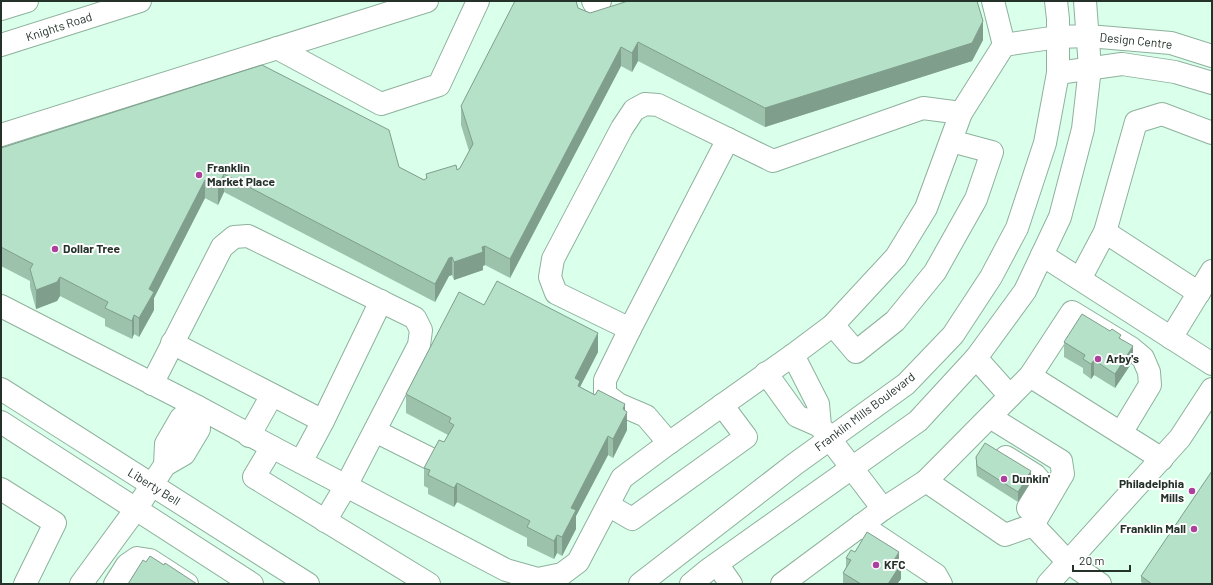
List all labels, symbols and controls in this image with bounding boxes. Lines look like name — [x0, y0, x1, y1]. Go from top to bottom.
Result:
street label: Knights Road — [24, 9, 94, 43]
street label: Design Centre — [1099, 29, 1173, 51]
place label: Franklin Market Place — [207, 160, 276, 188]
marker: Franklin Market Place — [194, 170, 204, 180]
place label: Dollar Tree — [63, 241, 121, 255]
marker: Dollar Tree — [50, 244, 60, 254]
place label: Arby's — [1106, 351, 1139, 365]
marker: Arby's — [1093, 354, 1103, 364]
street label: Franklin Mills Boulevard — [812, 369, 917, 453]
street label: Liberty Bell — [126, 465, 183, 508]
place label: Dunkin' — [1012, 471, 1050, 485]
marker: Dunkin' — [999, 474, 1009, 484]
place label: Philadelphia Mills — [1119, 476, 1184, 504]
marker: Philadelphia Mills — [1187, 486, 1197, 496]
place label: Franklin Mall — [1120, 521, 1186, 535]
marker: Franklin Mall — [1189, 524, 1199, 534]
scale bar — [1073, 547, 1130, 573]
text: 20 m — [1079, 553, 1105, 567]
place label: KFC — [884, 557, 906, 571]
marker: KFC — [871, 560, 881, 570]

